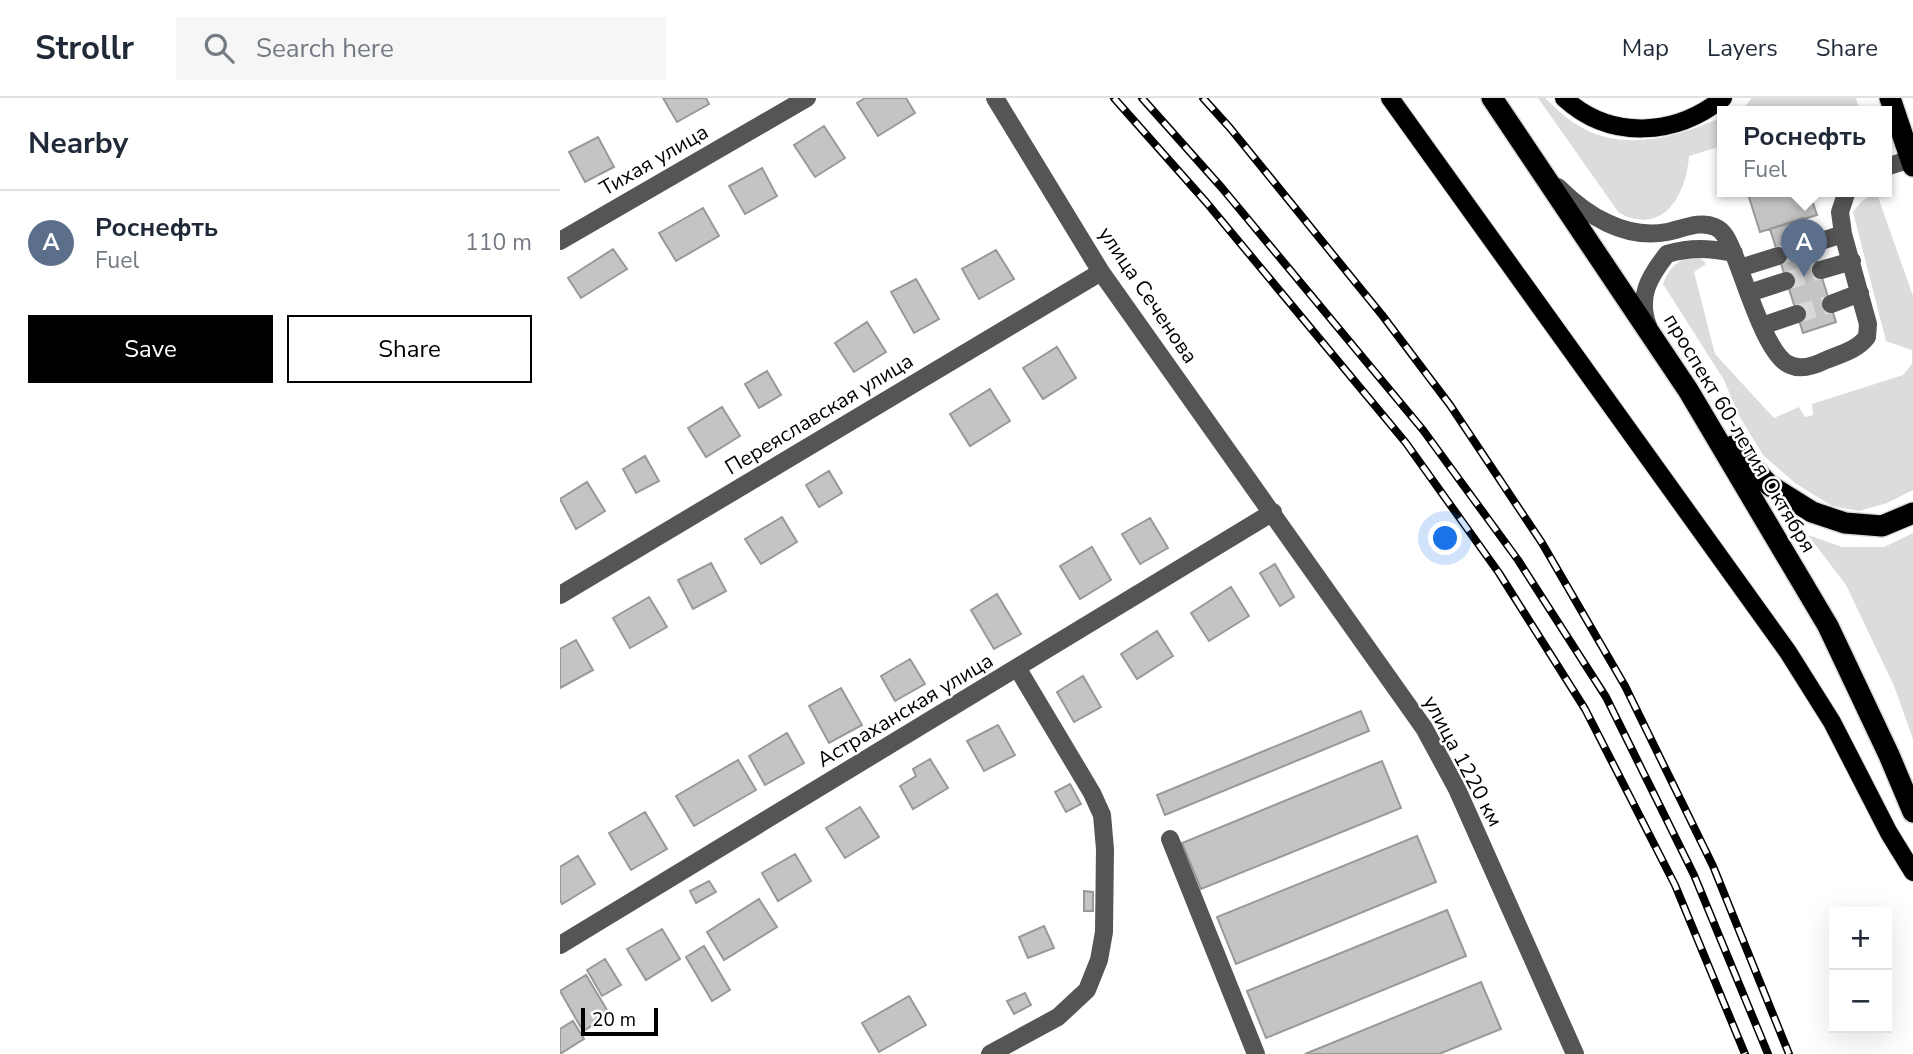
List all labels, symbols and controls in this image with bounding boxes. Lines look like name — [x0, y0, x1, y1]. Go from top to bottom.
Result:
search box — [176, 17, 666, 80]
text: Strollr — [35, 26, 134, 71]
icon: search — [200, 29, 238, 67]
text: Search here — [256, 31, 394, 66]
text: Map — [1622, 32, 1669, 64]
text: Layers — [1707, 32, 1778, 64]
text: Share — [1816, 32, 1878, 64]
popup — [1717, 106, 1892, 197]
street label: Тихая улица — [595, 118, 713, 202]
text: Роснефть — [1743, 119, 1866, 154]
text: Nearby — [28, 123, 128, 164]
text: Fuel — [1743, 154, 1787, 185]
text: Роснефть — [95, 210, 218, 245]
pin: A — [1781, 219, 1827, 277]
street label: улица Сеченова — [1092, 221, 1204, 369]
text: A — [42, 227, 60, 258]
text: 110 m — [465, 227, 532, 258]
text: Fuel — [95, 245, 139, 276]
street label: проспект 60-летия Октября — [1657, 308, 1823, 558]
button: Save — [28, 315, 273, 383]
button: Share — [287, 315, 532, 383]
street label: Переяславская улица — [720, 347, 918, 481]
your location — [1428, 521, 1462, 555]
street label: Астраханская улица — [812, 646, 998, 774]
street label: улица 1220 км — [1417, 691, 1509, 831]
map controls — [1829, 907, 1892, 1033]
button: + — [1829, 907, 1892, 970]
button: − — [1829, 970, 1892, 1033]
scale bar — [581, 1005, 658, 1037]
text: 20 m — [592, 1007, 636, 1033]

